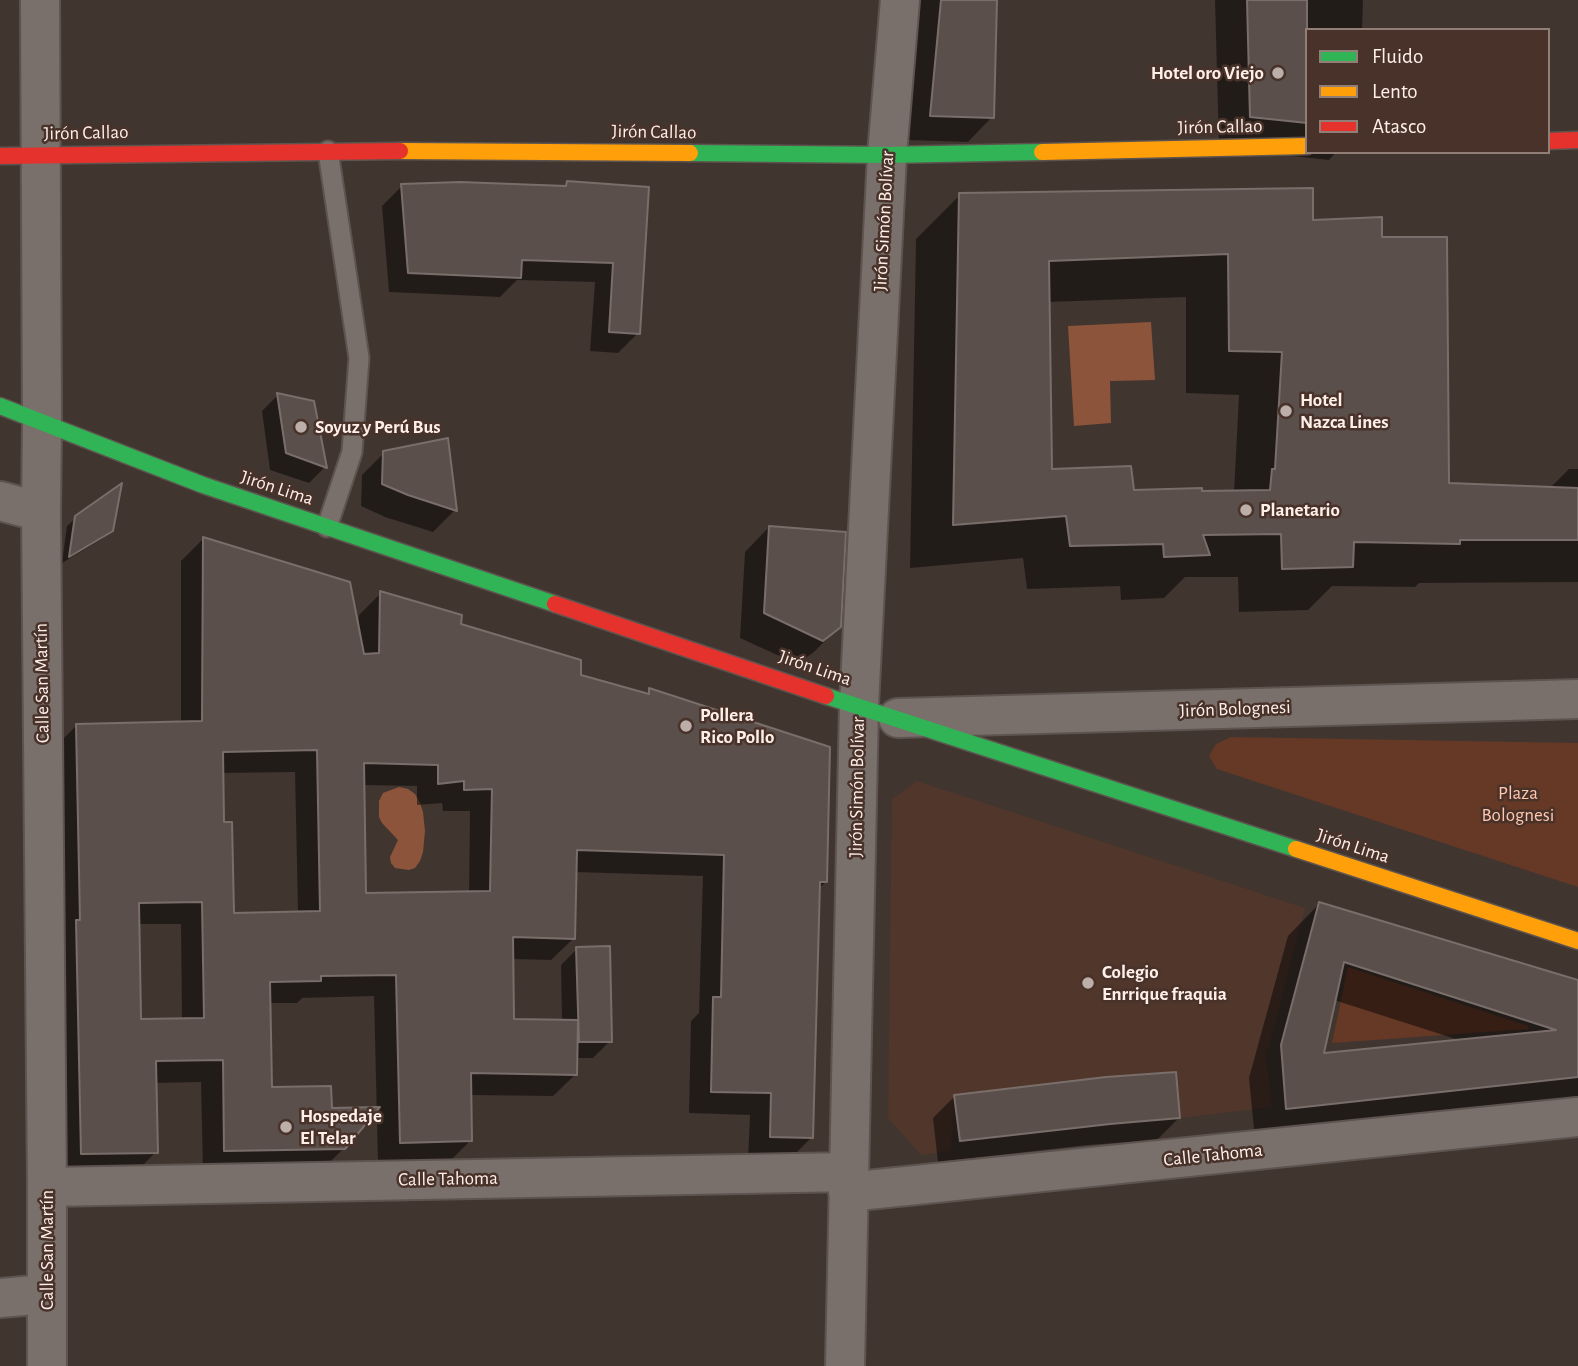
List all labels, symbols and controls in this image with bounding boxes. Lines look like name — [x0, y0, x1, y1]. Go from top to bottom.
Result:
legend — [1305, 28, 1550, 154]
text: Fluido — [1372, 46, 1423, 67]
place label: Hotel oro Viejo — [1151, 62, 1264, 84]
marker: Hotel oro Viejo — [1270, 65, 1286, 81]
text: Lento — [1372, 81, 1418, 102]
street label: Jirón Callao — [1177, 115, 1263, 139]
text: Atasco — [1372, 116, 1426, 137]
street label: Jirón Callao — [611, 120, 697, 144]
street label: Jirón Callao — [43, 121, 129, 145]
street label: Jirón Simón Bolívar — [869, 150, 899, 292]
place label: Hotel Nazca Lines — [1300, 389, 1389, 433]
marker: Hotel Nazca Lines — [1278, 403, 1294, 419]
place label: Soyuz y Perú Bus — [315, 416, 441, 438]
marker: Soyuz y Perú Bus — [293, 419, 309, 435]
street label: Jirón Lima — [238, 466, 316, 510]
place label: Planetario — [1260, 499, 1340, 521]
marker: Planetario — [1238, 502, 1254, 518]
street label: Calle San Martín — [30, 623, 54, 743]
street label: Jirón Lima — [776, 645, 854, 691]
street label: Jirón Bolognesi — [1179, 696, 1291, 722]
place label: Pollera Rico Pollo — [700, 704, 774, 748]
street label: Jirón Simón Bolívar — [844, 717, 870, 857]
marker: Pollera Rico Pollo — [678, 718, 694, 734]
park label: Plaza Bolognesi — [1482, 782, 1554, 826]
street label: Jirón Lima — [1314, 824, 1392, 868]
place label: Colegio Enrrique fraquia — [1102, 961, 1227, 1005]
marker: Colegio Enrrique fraquia — [1080, 975, 1096, 991]
place label: Hospedaje El Telar — [300, 1105, 382, 1149]
marker: Hospedaje El Telar — [278, 1119, 294, 1135]
street label: Calle Tahoma — [1162, 1138, 1264, 1172]
street label: Calle Tahoma — [398, 1167, 498, 1191]
street label: Calle San Martín — [36, 1190, 58, 1310]

